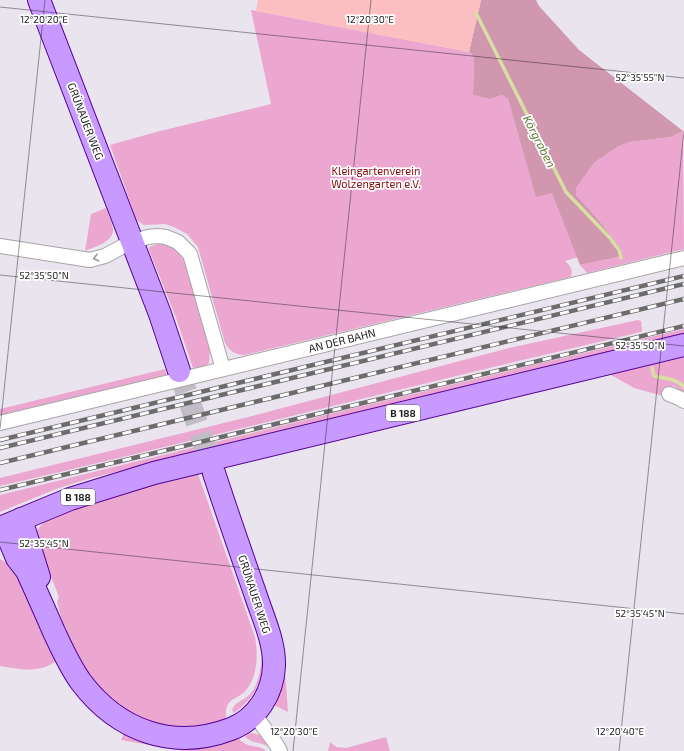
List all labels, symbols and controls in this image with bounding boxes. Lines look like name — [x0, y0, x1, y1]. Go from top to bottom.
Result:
text: 12°20'20"E — [20, 13, 68, 25]
text: 12°20'30"E — [346, 13, 394, 25]
text: 52°35'55"N — [616, 71, 664, 83]
street label: GRÜNAUER WEG — [65, 80, 108, 162]
water label: Körgraben — [521, 112, 559, 170]
park label: Kleingartenverein Wolzengarten e.V. — [331, 164, 421, 190]
one-way arrow — [93, 254, 99, 262]
text: 52°35'50"N — [19, 269, 69, 281]
street label: AN DER BAHN — [307, 325, 377, 355]
text: 52°35'50"N — [615, 339, 665, 351]
road number: B 188 — [386, 405, 420, 421]
road number: B 188 — [61, 489, 95, 505]
text: 52°35'45"N — [19, 537, 69, 549]
street label: GRÜNAUER WEG — [236, 553, 275, 635]
text: 52°35'45"N — [615, 607, 665, 619]
text: 12°20'30"E — [270, 725, 318, 737]
text: 12°20'40"E — [596, 725, 644, 737]

